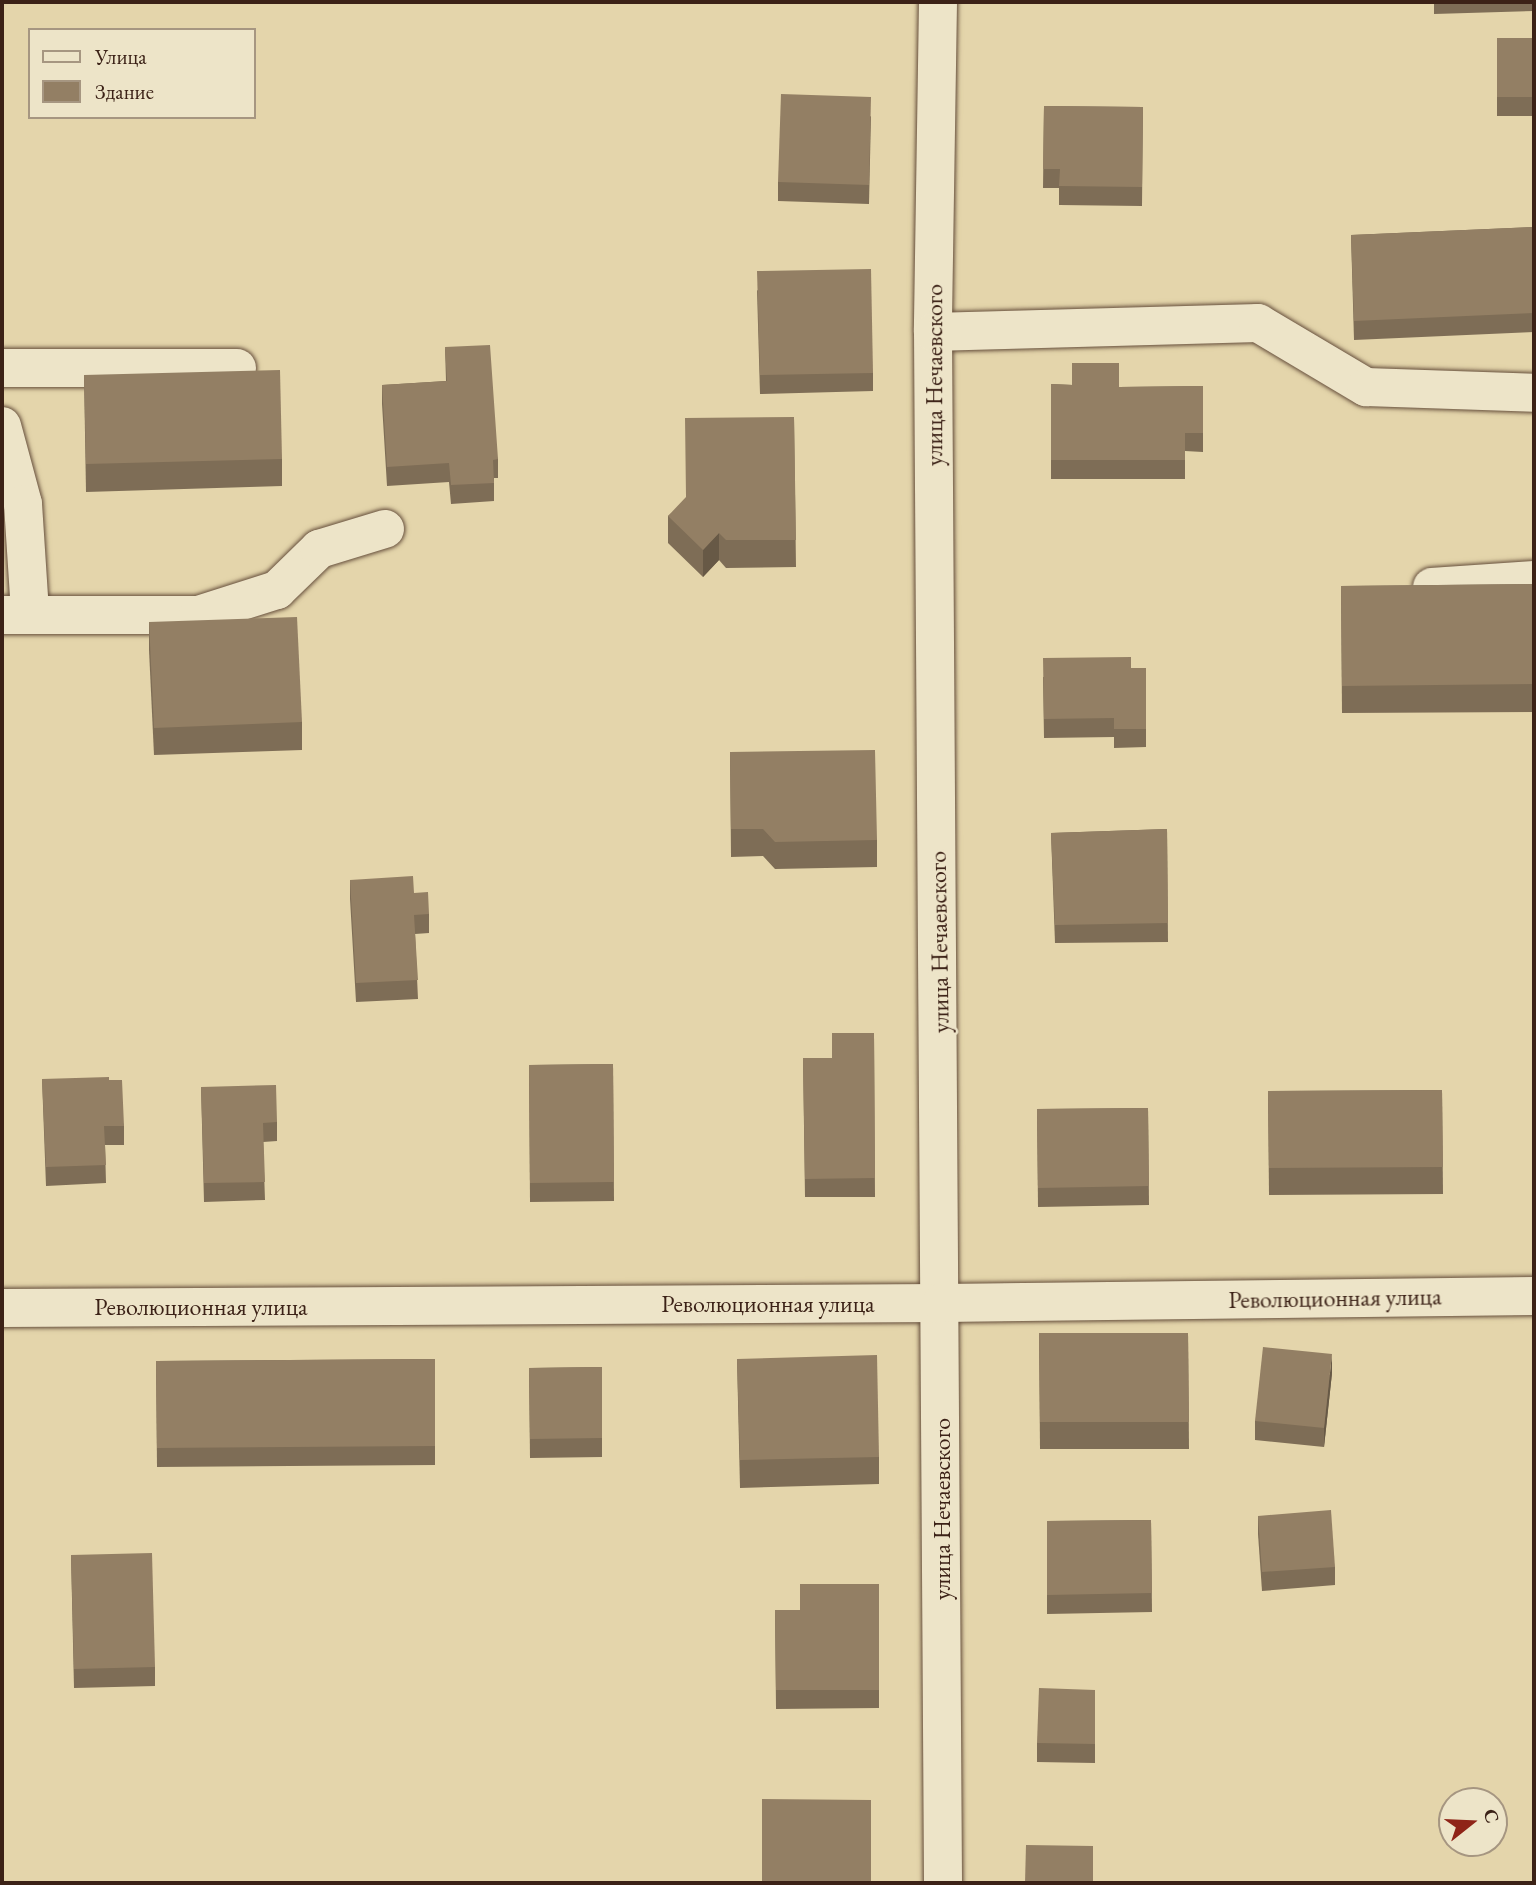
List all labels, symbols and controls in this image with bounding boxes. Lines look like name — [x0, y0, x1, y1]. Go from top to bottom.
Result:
legend — [28, 28, 256, 119]
text: Улица — [95, 43, 147, 70]
text: Здание — [95, 78, 154, 105]
street label: улица Нечаевского — [920, 284, 948, 466]
street label: улица Нечаевского — [923, 851, 955, 1033]
street label: Революционная улица — [1228, 1282, 1442, 1314]
street label: Революционная улица — [661, 1290, 875, 1318]
street label: Революционная улица — [94, 1293, 308, 1321]
street label: улица Нечаевского — [928, 1418, 956, 1600]
north arrow — [1438, 1787, 1508, 1857]
text: С — [1478, 1806, 1506, 1826]

